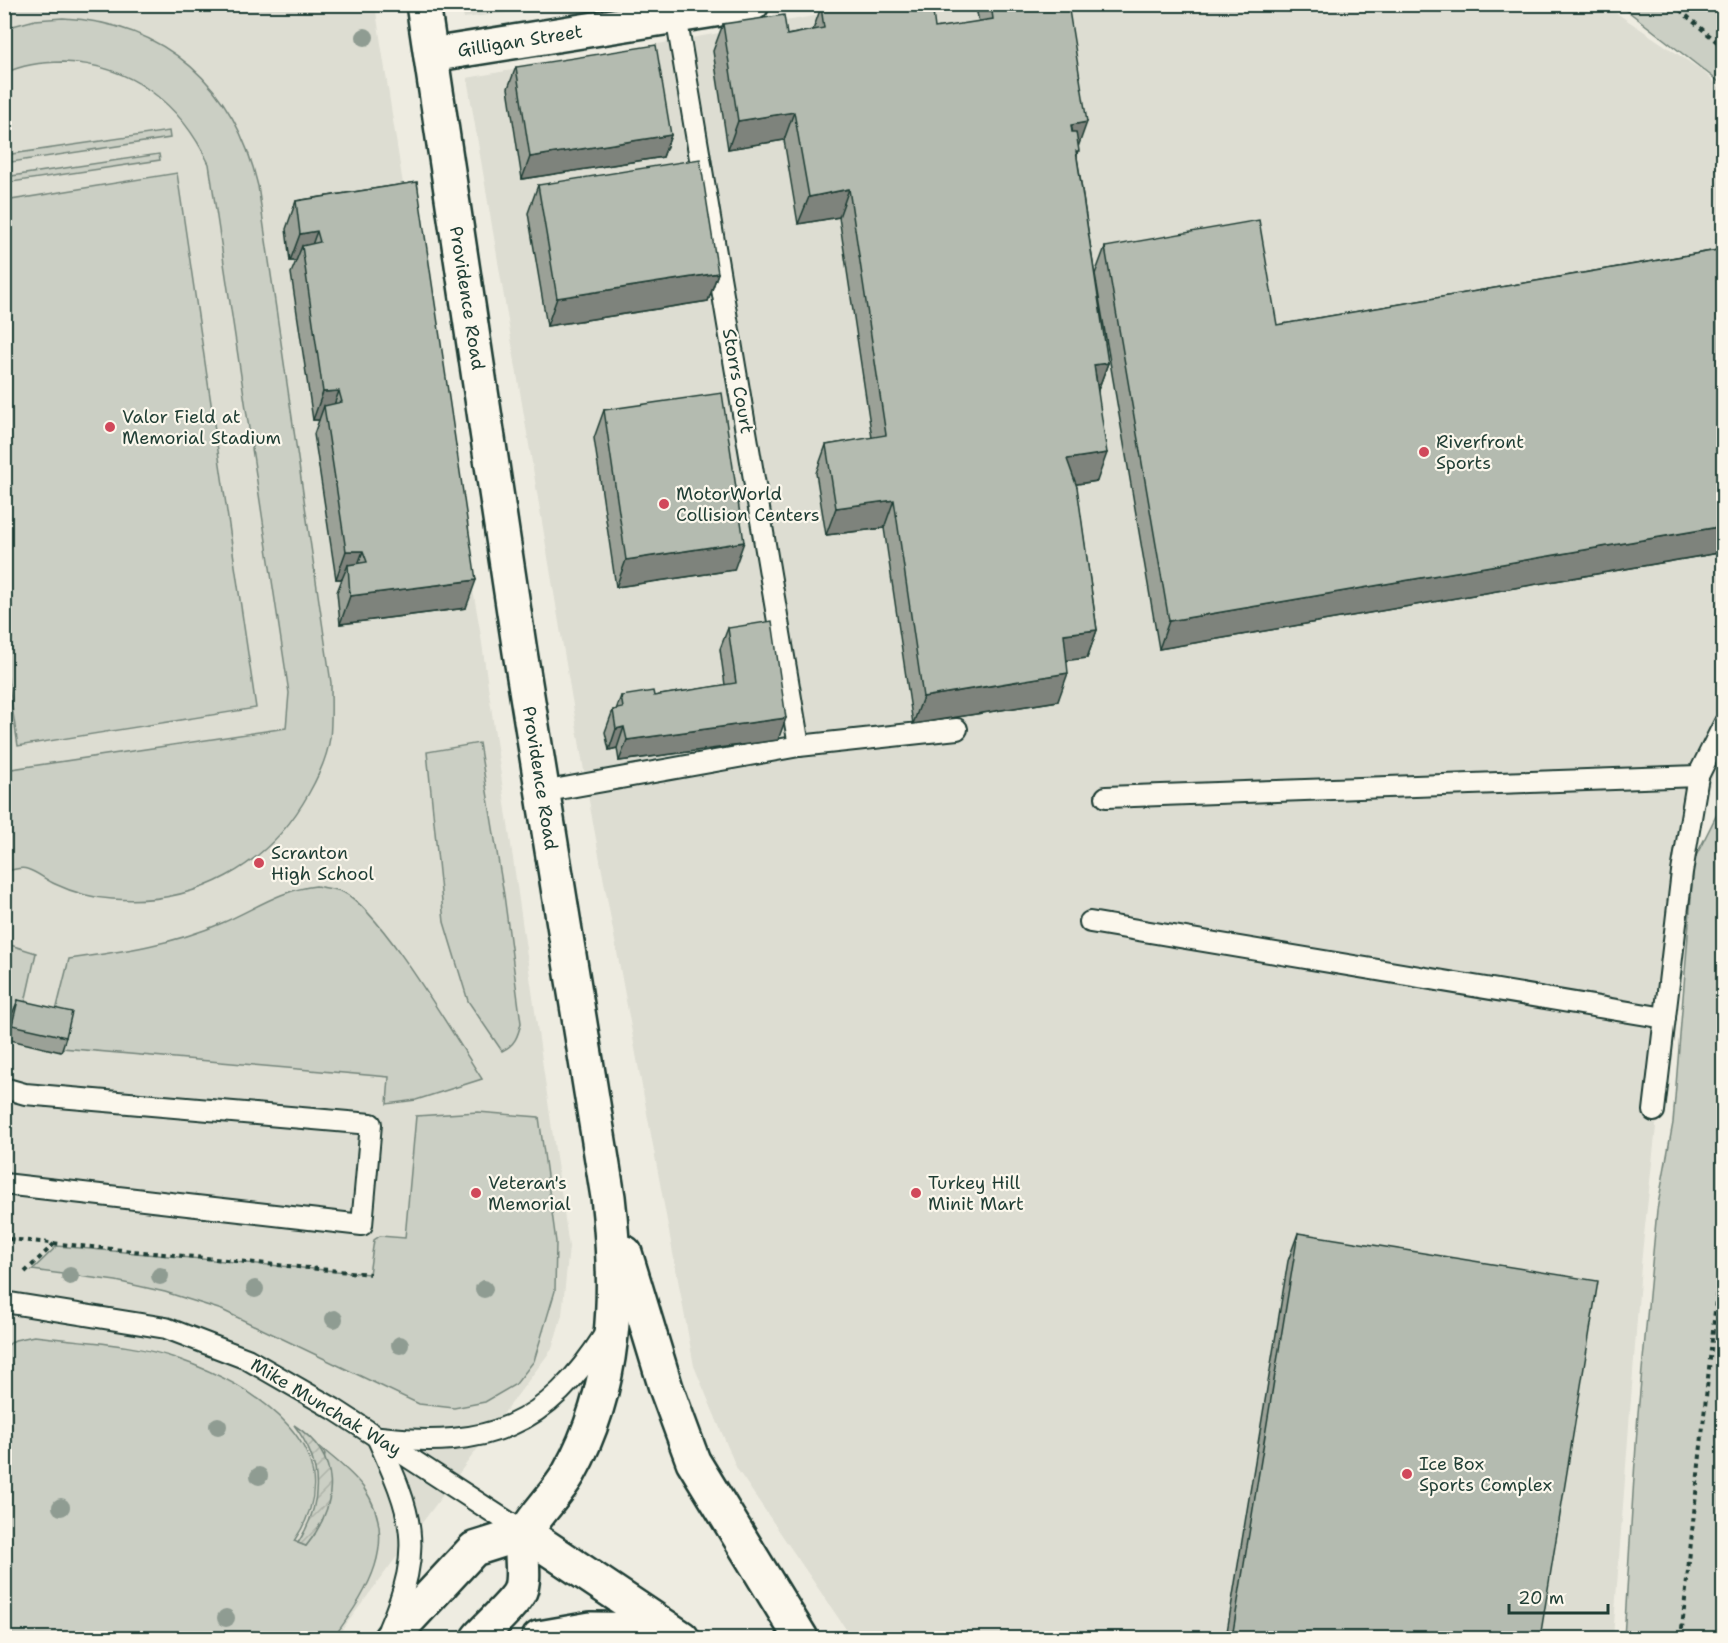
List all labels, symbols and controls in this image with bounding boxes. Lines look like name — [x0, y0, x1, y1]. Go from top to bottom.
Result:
street label: Gilligan Street — [456, 19, 584, 63]
street label: Providence Road — [444, 224, 490, 372]
street label: Storrs Court — [717, 327, 759, 436]
place label: Valor Field at Memorial Stadium — [122, 405, 281, 450]
marker: Valor Field at Memorial Stadium — [103, 420, 117, 434]
place label: Riverfront Sports — [1436, 430, 1524, 475]
marker: Riverfront Sports — [1417, 445, 1431, 459]
place label: MotorWorld Collision Centers — [676, 482, 820, 527]
marker: MotorWorld Collision Centers — [657, 497, 671, 511]
street label: Providence Road — [517, 704, 563, 852]
place label: Scranton High School — [271, 841, 374, 886]
marker: Scranton High School — [252, 856, 266, 870]
place label: Veteran's Memorial — [488, 1171, 571, 1216]
place label: Turkey Hill Minit Mart — [928, 1171, 1024, 1216]
marker: Veteran's Memorial — [469, 1186, 483, 1200]
marker: Turkey Hill Minit Mart — [909, 1186, 923, 1200]
street label: Mike Munchak Way — [246, 1352, 406, 1462]
place label: Ice Box Sports Complex — [1419, 1452, 1552, 1497]
marker: Ice Box Sports Complex — [1400, 1467, 1414, 1481]
scale bar — [1509, 1577, 1608, 1615]
text: 20 m — [1518, 1586, 1564, 1610]

